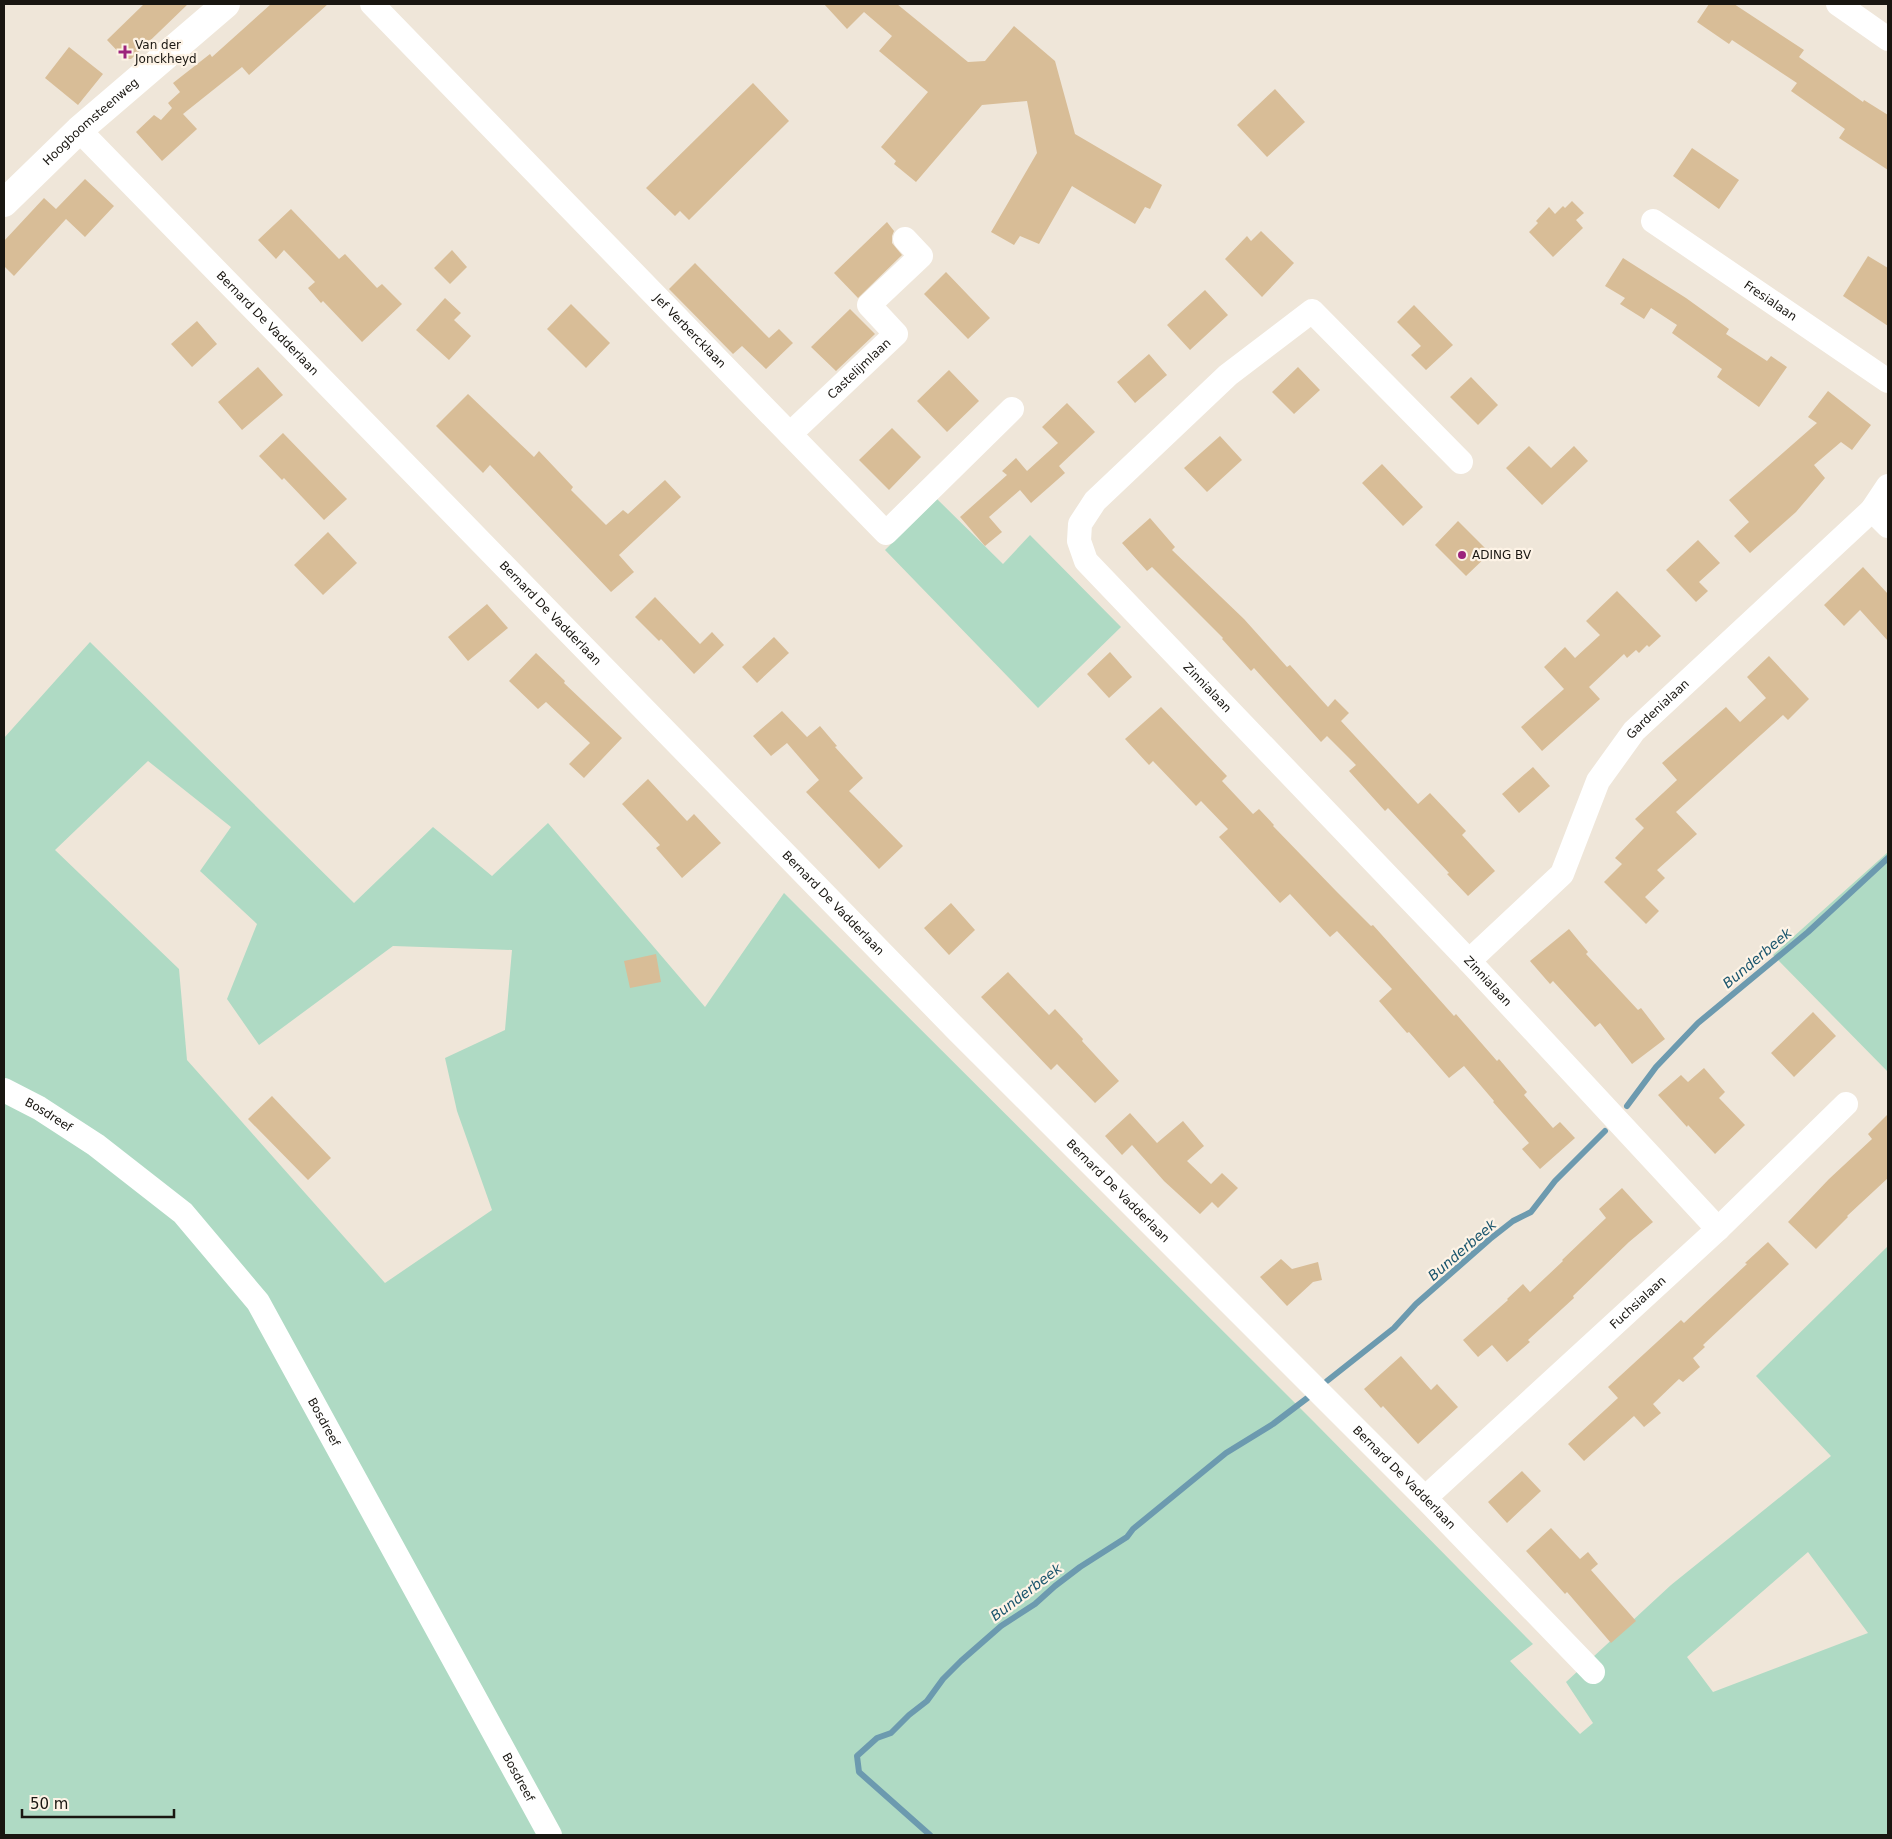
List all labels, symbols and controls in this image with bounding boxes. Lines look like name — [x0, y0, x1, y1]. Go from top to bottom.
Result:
place label: Van der Jonckheyd — [134, 38, 197, 66]
marker: Van der Jonckheyd — [119, 46, 131, 58]
street label: Hoogboomsteenweg — [40, 75, 141, 168]
street label: Bernard De Vadderlaan — [214, 268, 321, 378]
street label: Fresialaan — [1741, 278, 1799, 324]
street label: Jef Verbercklaan — [650, 290, 729, 371]
street label: Castelijmlaan — [825, 336, 894, 402]
place label: ADING BV — [1472, 548, 1532, 562]
marker: ADING BV — [1456, 549, 1468, 561]
street label: Bernard De Vadderlaan — [497, 558, 604, 668]
street label: Zinnialaan — [1180, 660, 1234, 715]
street label: Gardenialaan — [1624, 677, 1692, 741]
street label: Bernard De Vadderlaan — [779, 848, 887, 958]
water label: Bunderbeek — [1719, 924, 1795, 991]
street label: Zinnialaan — [1461, 953, 1514, 1009]
street label: Bosdreef — [23, 1095, 76, 1135]
street label: Bernard De Vadderlaan — [1064, 1137, 1172, 1245]
water label: Bunderbeek — [1425, 1216, 1500, 1284]
street label: Fuchsialaan — [1607, 1273, 1669, 1332]
street label: Bosdreef — [305, 1395, 343, 1449]
street label: Bernard De Vadderlaan — [1350, 1423, 1458, 1532]
water label: Bunderbeek — [987, 1560, 1065, 1624]
street label: Bosdreef — [499, 1751, 538, 1805]
scale bar — [22, 1786, 175, 1818]
text: 50 m — [30, 1795, 68, 1813]

